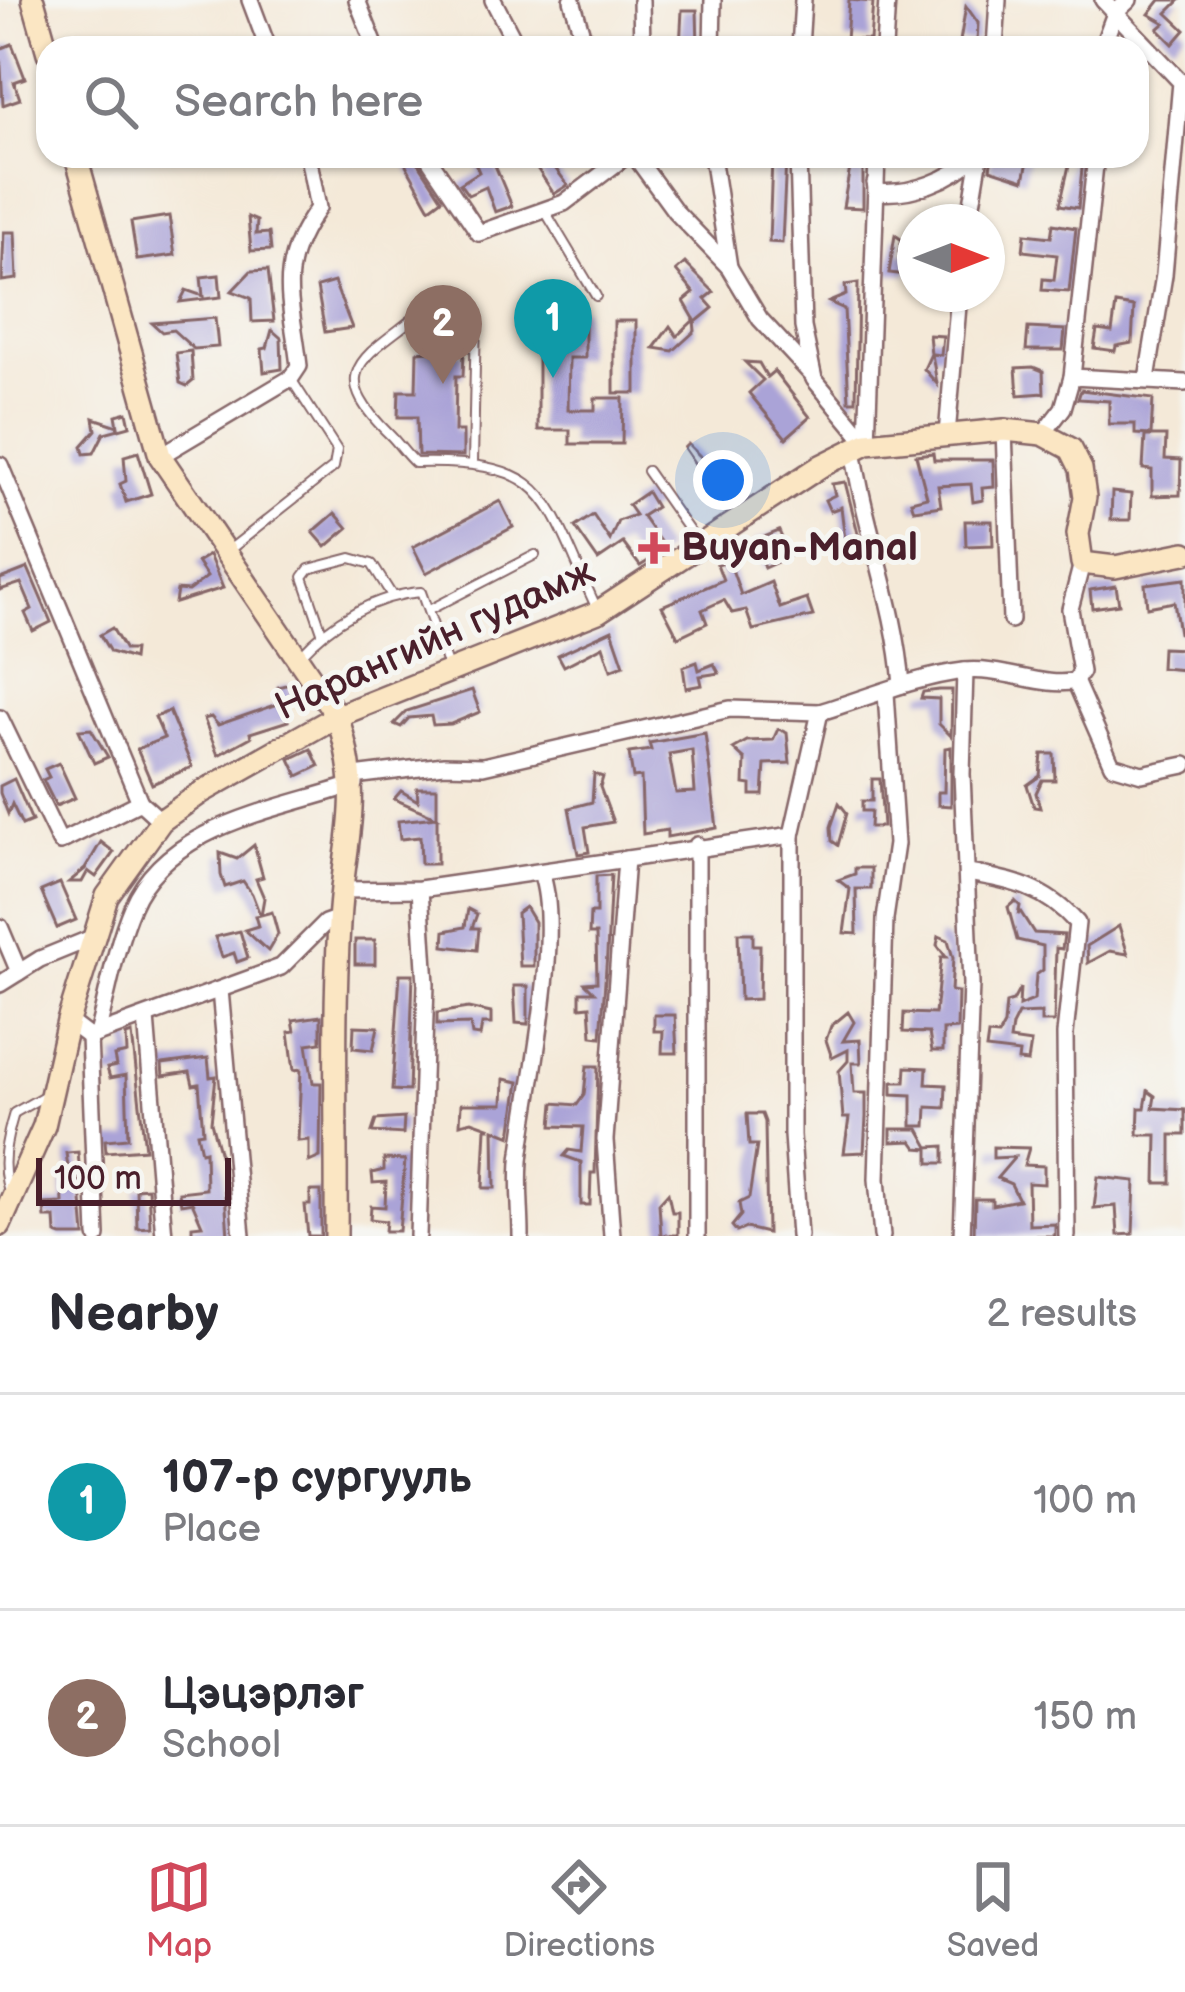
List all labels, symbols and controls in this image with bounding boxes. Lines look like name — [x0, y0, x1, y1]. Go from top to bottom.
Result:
search box — [36, 36, 1149, 168]
icon: search — [78, 69, 144, 135]
text: Search here — [174, 75, 423, 130]
north arrow — [897, 204, 1005, 312]
pin: 1 — [514, 279, 592, 378]
pin: 2 — [404, 285, 482, 384]
your location — [693, 450, 753, 510]
place label: Buyan-Manal — [681, 525, 918, 572]
marker: Buyan-Manal — [638, 532, 670, 564]
street label: Нарангийн гудамж — [268, 548, 602, 731]
scale bar — [36, 1152, 231, 1205]
text: 100 m — [54, 1159, 142, 1199]
text: Nearby — [48, 1284, 219, 1345]
text: 2 results — [986, 1291, 1137, 1338]
text: 107-р сургууль — [162, 1451, 471, 1506]
text: 1 — [79, 1478, 95, 1525]
text: 100 m — [1033, 1478, 1137, 1525]
text: Place — [162, 1506, 261, 1553]
text: Цэцэрлэг — [162, 1667, 364, 1722]
text: 2 — [75, 1694, 99, 1741]
text: 150 m — [1034, 1694, 1137, 1741]
text: School — [162, 1722, 281, 1769]
tab: Map — [146, 1854, 212, 1966]
tab: Directions — [503, 1854, 655, 1966]
tab: Saved — [947, 1854, 1039, 1966]

